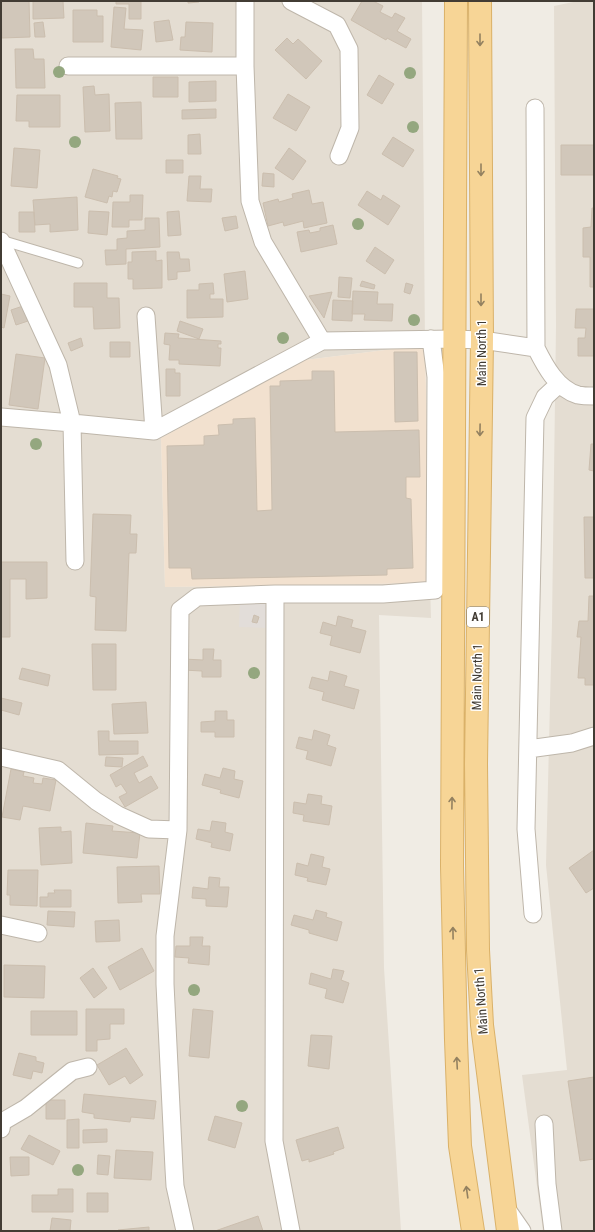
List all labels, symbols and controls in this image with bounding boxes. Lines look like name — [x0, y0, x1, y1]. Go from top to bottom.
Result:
one-way arrow — [476, 33, 484, 46]
one-way arrow — [477, 163, 485, 176]
one-way arrow — [477, 293, 485, 306]
street label: Main North 1 — [474, 320, 489, 386]
one-way arrow — [477, 423, 484, 436]
road number: A1 — [467, 607, 489, 627]
street label: Main North 1 — [469, 644, 485, 710]
one-way arrow — [448, 797, 456, 810]
one-way arrow — [449, 927, 457, 940]
street label: Main North 1 — [471, 967, 491, 1035]
one-way arrow — [453, 1057, 460, 1070]
one-way arrow — [463, 1186, 471, 1199]

